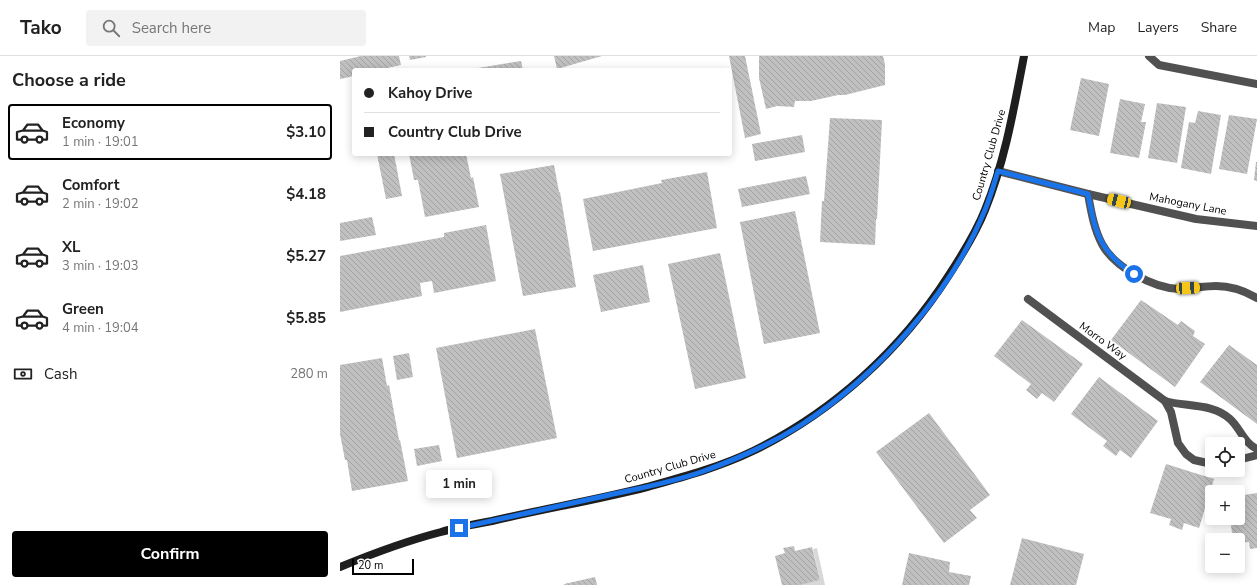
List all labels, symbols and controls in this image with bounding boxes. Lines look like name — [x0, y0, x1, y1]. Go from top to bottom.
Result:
search box — [86, 10, 366, 46]
text: Tako — [20, 15, 62, 41]
icon: search — [100, 17, 122, 39]
text: Search here — [132, 18, 211, 38]
text: Map — [1088, 18, 1115, 37]
text: Layers — [1137, 18, 1179, 37]
text: Share — [1201, 18, 1237, 37]
text: Choose a ride — [12, 68, 126, 92]
text: Kahoy Drive — [388, 83, 472, 103]
street label: Country Club Drive — [969, 107, 1009, 202]
text: Economy — [62, 113, 125, 133]
icon: car — [14, 114, 50, 150]
text: $3.10 — [286, 122, 326, 142]
text: Country Club Drive — [388, 122, 522, 142]
text: 1 min · 19:01 — [62, 133, 138, 151]
text: Comfort — [62, 175, 119, 195]
icon: car — [14, 176, 50, 212]
text: $4.18 — [286, 184, 326, 204]
street label: Mahogany Lane — [1148, 189, 1228, 219]
car — [1106, 192, 1132, 210]
text: 2 min · 19:02 — [62, 195, 138, 213]
text: XL — [62, 237, 81, 257]
icon: car — [14, 238, 50, 274]
text: $5.27 — [286, 246, 326, 266]
text: 3 min · 19:03 — [62, 257, 138, 275]
route start — [1125, 265, 1143, 283]
car — [1176, 281, 1200, 295]
text: Green — [62, 299, 104, 319]
icon: car — [14, 300, 50, 336]
text: $5.85 — [286, 308, 326, 328]
text: 4 min · 19:04 — [62, 319, 138, 337]
street label: Morro Way — [1076, 319, 1130, 363]
icon: cash — [12, 363, 34, 385]
text: Cash — [44, 364, 78, 384]
text: 280 m — [290, 365, 328, 383]
map controls — [1205, 437, 1245, 573]
button: locate — [1205, 437, 1245, 477]
street label: Country Club Drive — [623, 447, 718, 487]
callout: 1 min — [426, 470, 492, 498]
text: 1 min — [442, 475, 476, 493]
button: + — [1205, 485, 1245, 525]
route end — [450, 519, 468, 537]
button: Confirm — [12, 531, 328, 577]
button: − — [1205, 533, 1245, 573]
scale bar — [352, 557, 414, 576]
text: 20 m — [358, 558, 383, 573]

